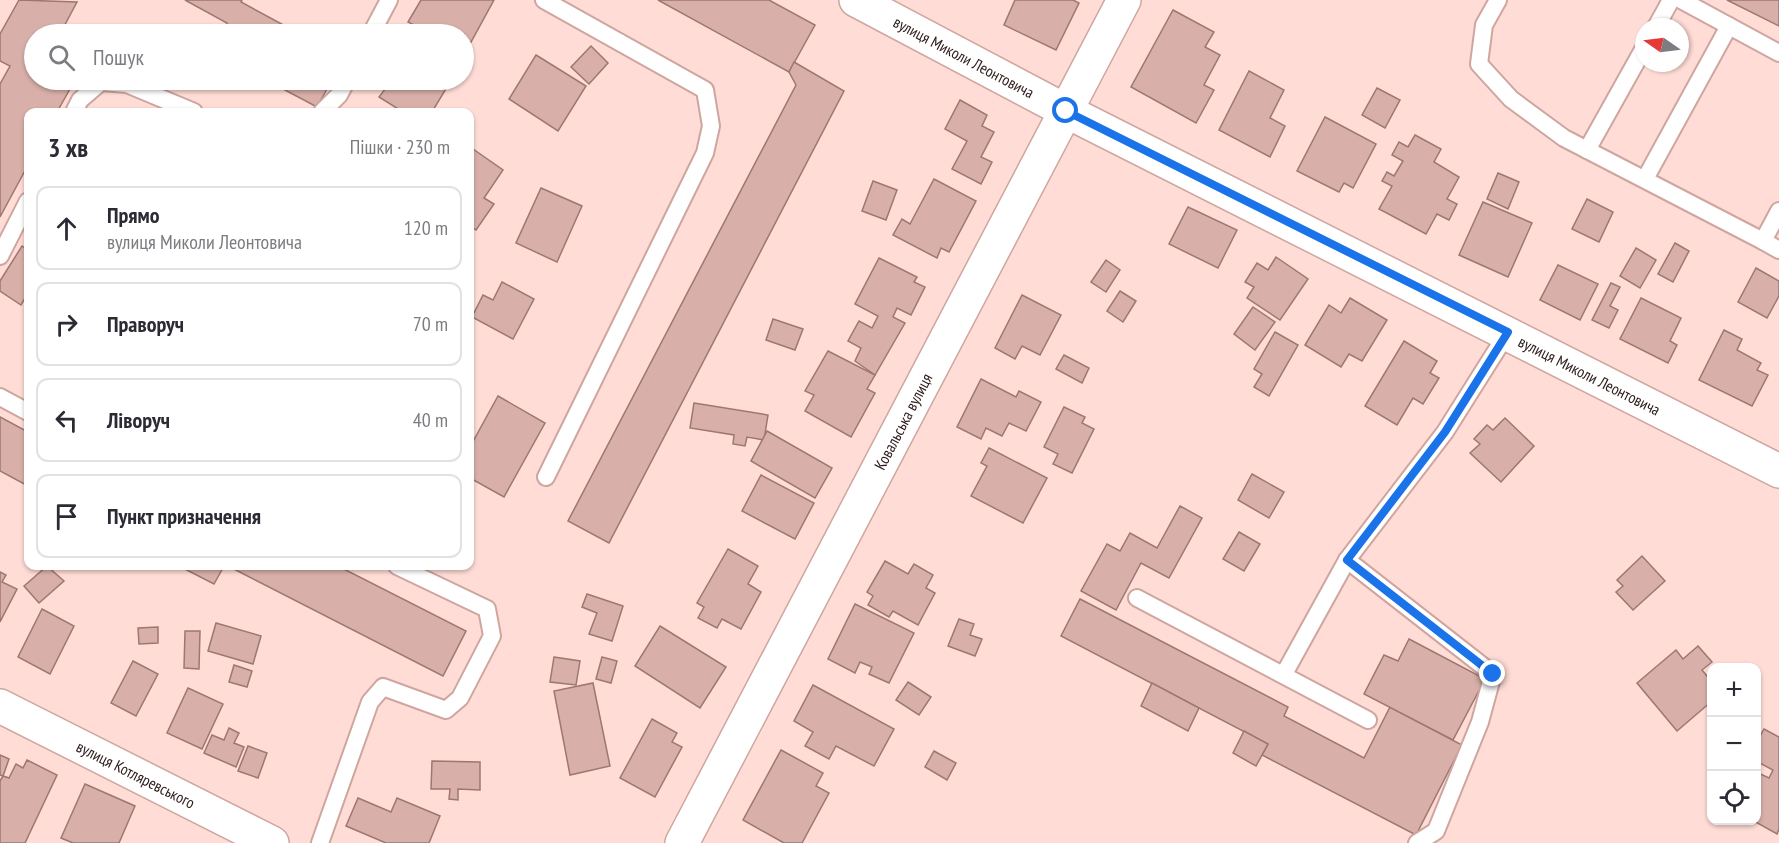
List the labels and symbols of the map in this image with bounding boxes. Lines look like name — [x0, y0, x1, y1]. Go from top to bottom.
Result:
street label: вулиця Миколи Леонтовича — [890, 12, 1038, 102]
north arrow — [1635, 18, 1689, 72]
route start — [1052, 97, 1078, 123]
street label: вулиця Миколи Леонтовича — [1515, 331, 1664, 419]
street label: Ковальська вулиця — [870, 370, 937, 473]
route end — [1479, 660, 1505, 686]
street label: вулиця Котляревського — [73, 736, 198, 813]

